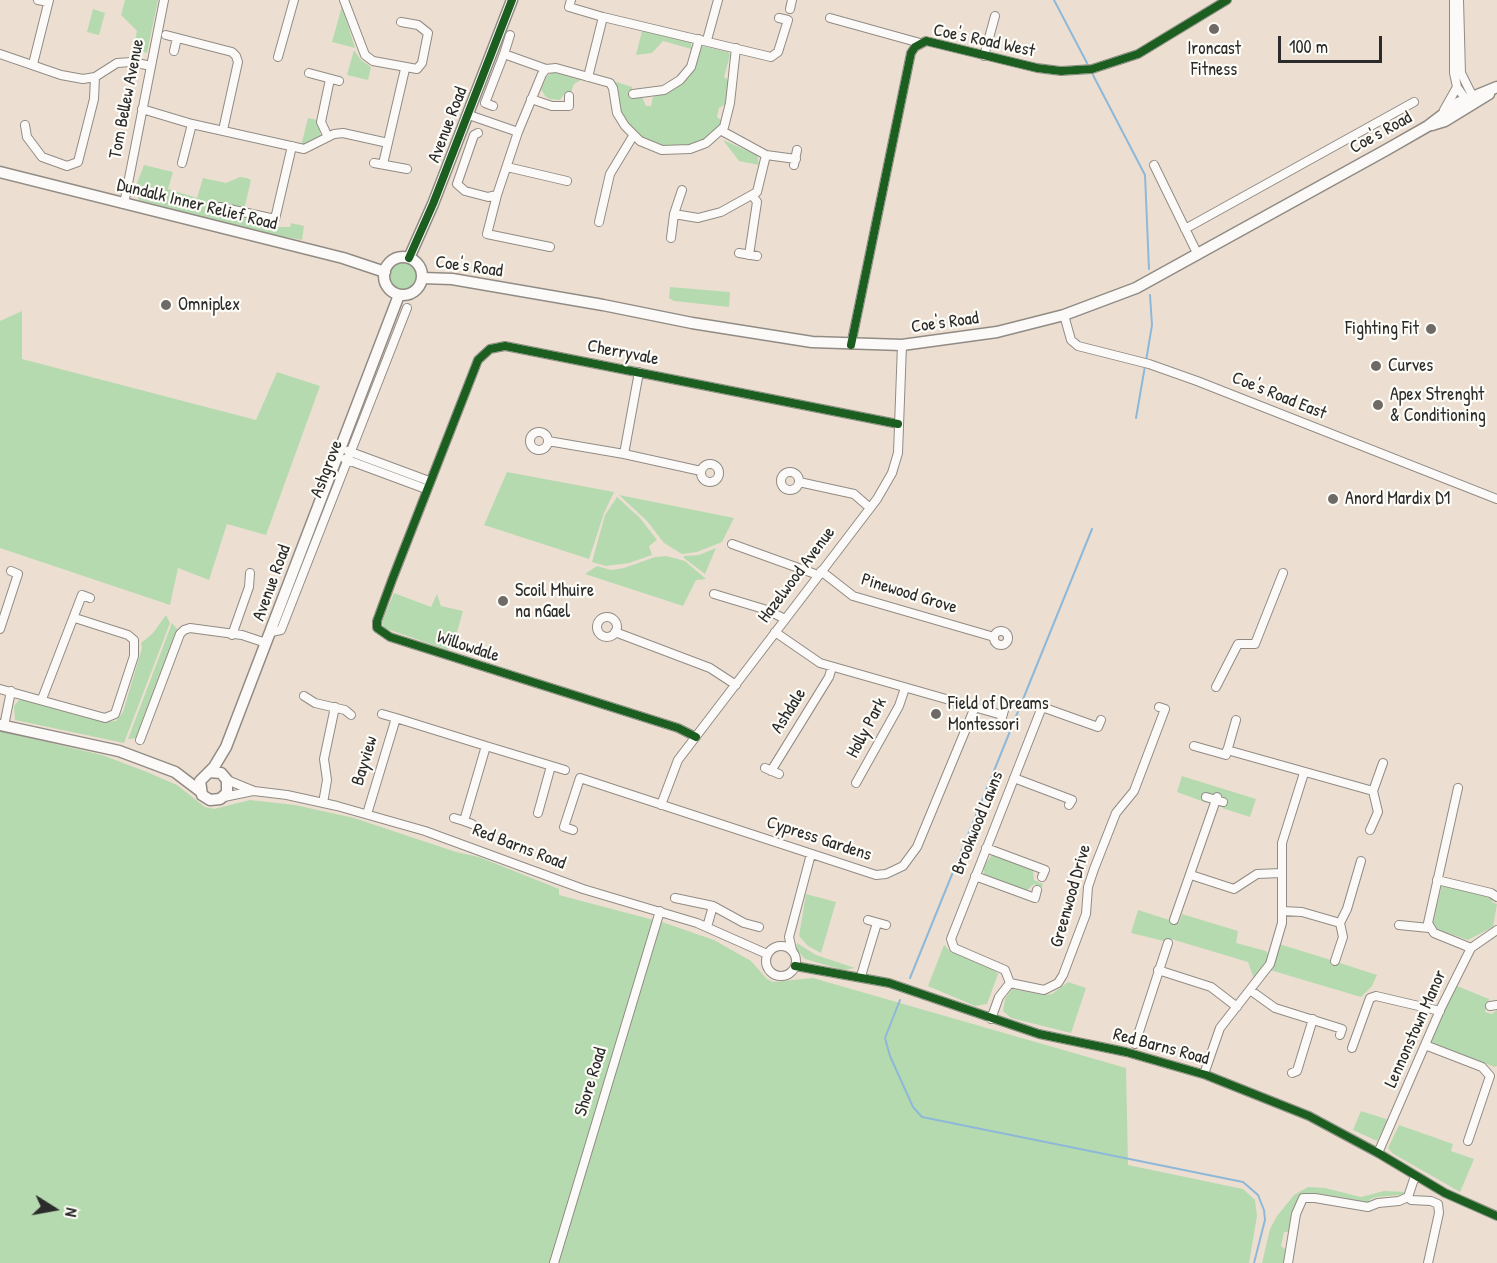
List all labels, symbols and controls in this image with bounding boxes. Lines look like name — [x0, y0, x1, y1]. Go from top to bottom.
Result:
street label: Coe's Road West — [931, 20, 1037, 62]
marker: Ironcast Fitness — [1207, 22, 1221, 36]
scale bar — [1281, 24, 1384, 62]
text: 100 m — [1289, 34, 1328, 59]
street label: Tom Bellew Avenue — [105, 37, 149, 161]
place label: Ironcast Fitness — [1187, 38, 1241, 80]
street label: Avenue Road — [424, 84, 472, 166]
street label: Coe's Road — [1346, 107, 1416, 159]
street label: Dundalk Inner Relief Road — [115, 175, 279, 235]
street label: Coe's Road — [434, 252, 504, 282]
place label: Omniplex — [178, 294, 240, 316]
marker: Omniplex — [159, 298, 173, 312]
street label: Coe's Road — [910, 308, 980, 338]
place label: Fighting Fit — [1345, 318, 1419, 340]
marker: Fighting Fit — [1424, 322, 1438, 336]
street label: Cherryvale — [585, 336, 661, 370]
place label: Curves — [1388, 355, 1433, 377]
marker: Curves — [1369, 359, 1383, 373]
street label: Coe's Road East — [1229, 367, 1329, 425]
place label: Apex Strenght & Conditioning — [1390, 384, 1486, 426]
marker: Apex Strenght & Conditioning — [1371, 398, 1385, 412]
street label: Ashgrove — [306, 437, 348, 501]
place label: Anord Mardix D1 — [1345, 488, 1450, 510]
marker: Anord Mardix D1 — [1326, 492, 1340, 506]
street label: Hazelwood Avenue — [754, 523, 840, 627]
street label: Avenue Road — [248, 542, 296, 624]
street label: Pinewood Grove — [858, 569, 960, 619]
place label: Scoil Mhuire na nGael — [515, 580, 594, 622]
marker: Scoil Mhuire na nGael — [496, 594, 510, 608]
street label: Willowdale — [434, 627, 502, 667]
street label: Ashdale — [767, 684, 811, 738]
place label: Field of Dreams Montessori — [948, 693, 1049, 736]
street label: Holly Park — [842, 694, 892, 762]
marker: Field of Dreams Montessori — [929, 707, 943, 721]
street label: Bayview — [347, 734, 383, 788]
street label: Brookwood Lawns — [948, 768, 1008, 878]
street label: Cypress Gardens — [764, 812, 874, 866]
street label: Red Barns Road — [469, 819, 569, 875]
street label: Greenwood Drive — [1046, 842, 1096, 950]
street label: Lennonstown Manor — [1380, 967, 1452, 1091]
street label: Red Barns Road — [1111, 1024, 1211, 1070]
street label: Shore Road — [570, 1045, 612, 1119]
north arrow — [24, 1179, 84, 1239]
text: N — [60, 1206, 83, 1219]

